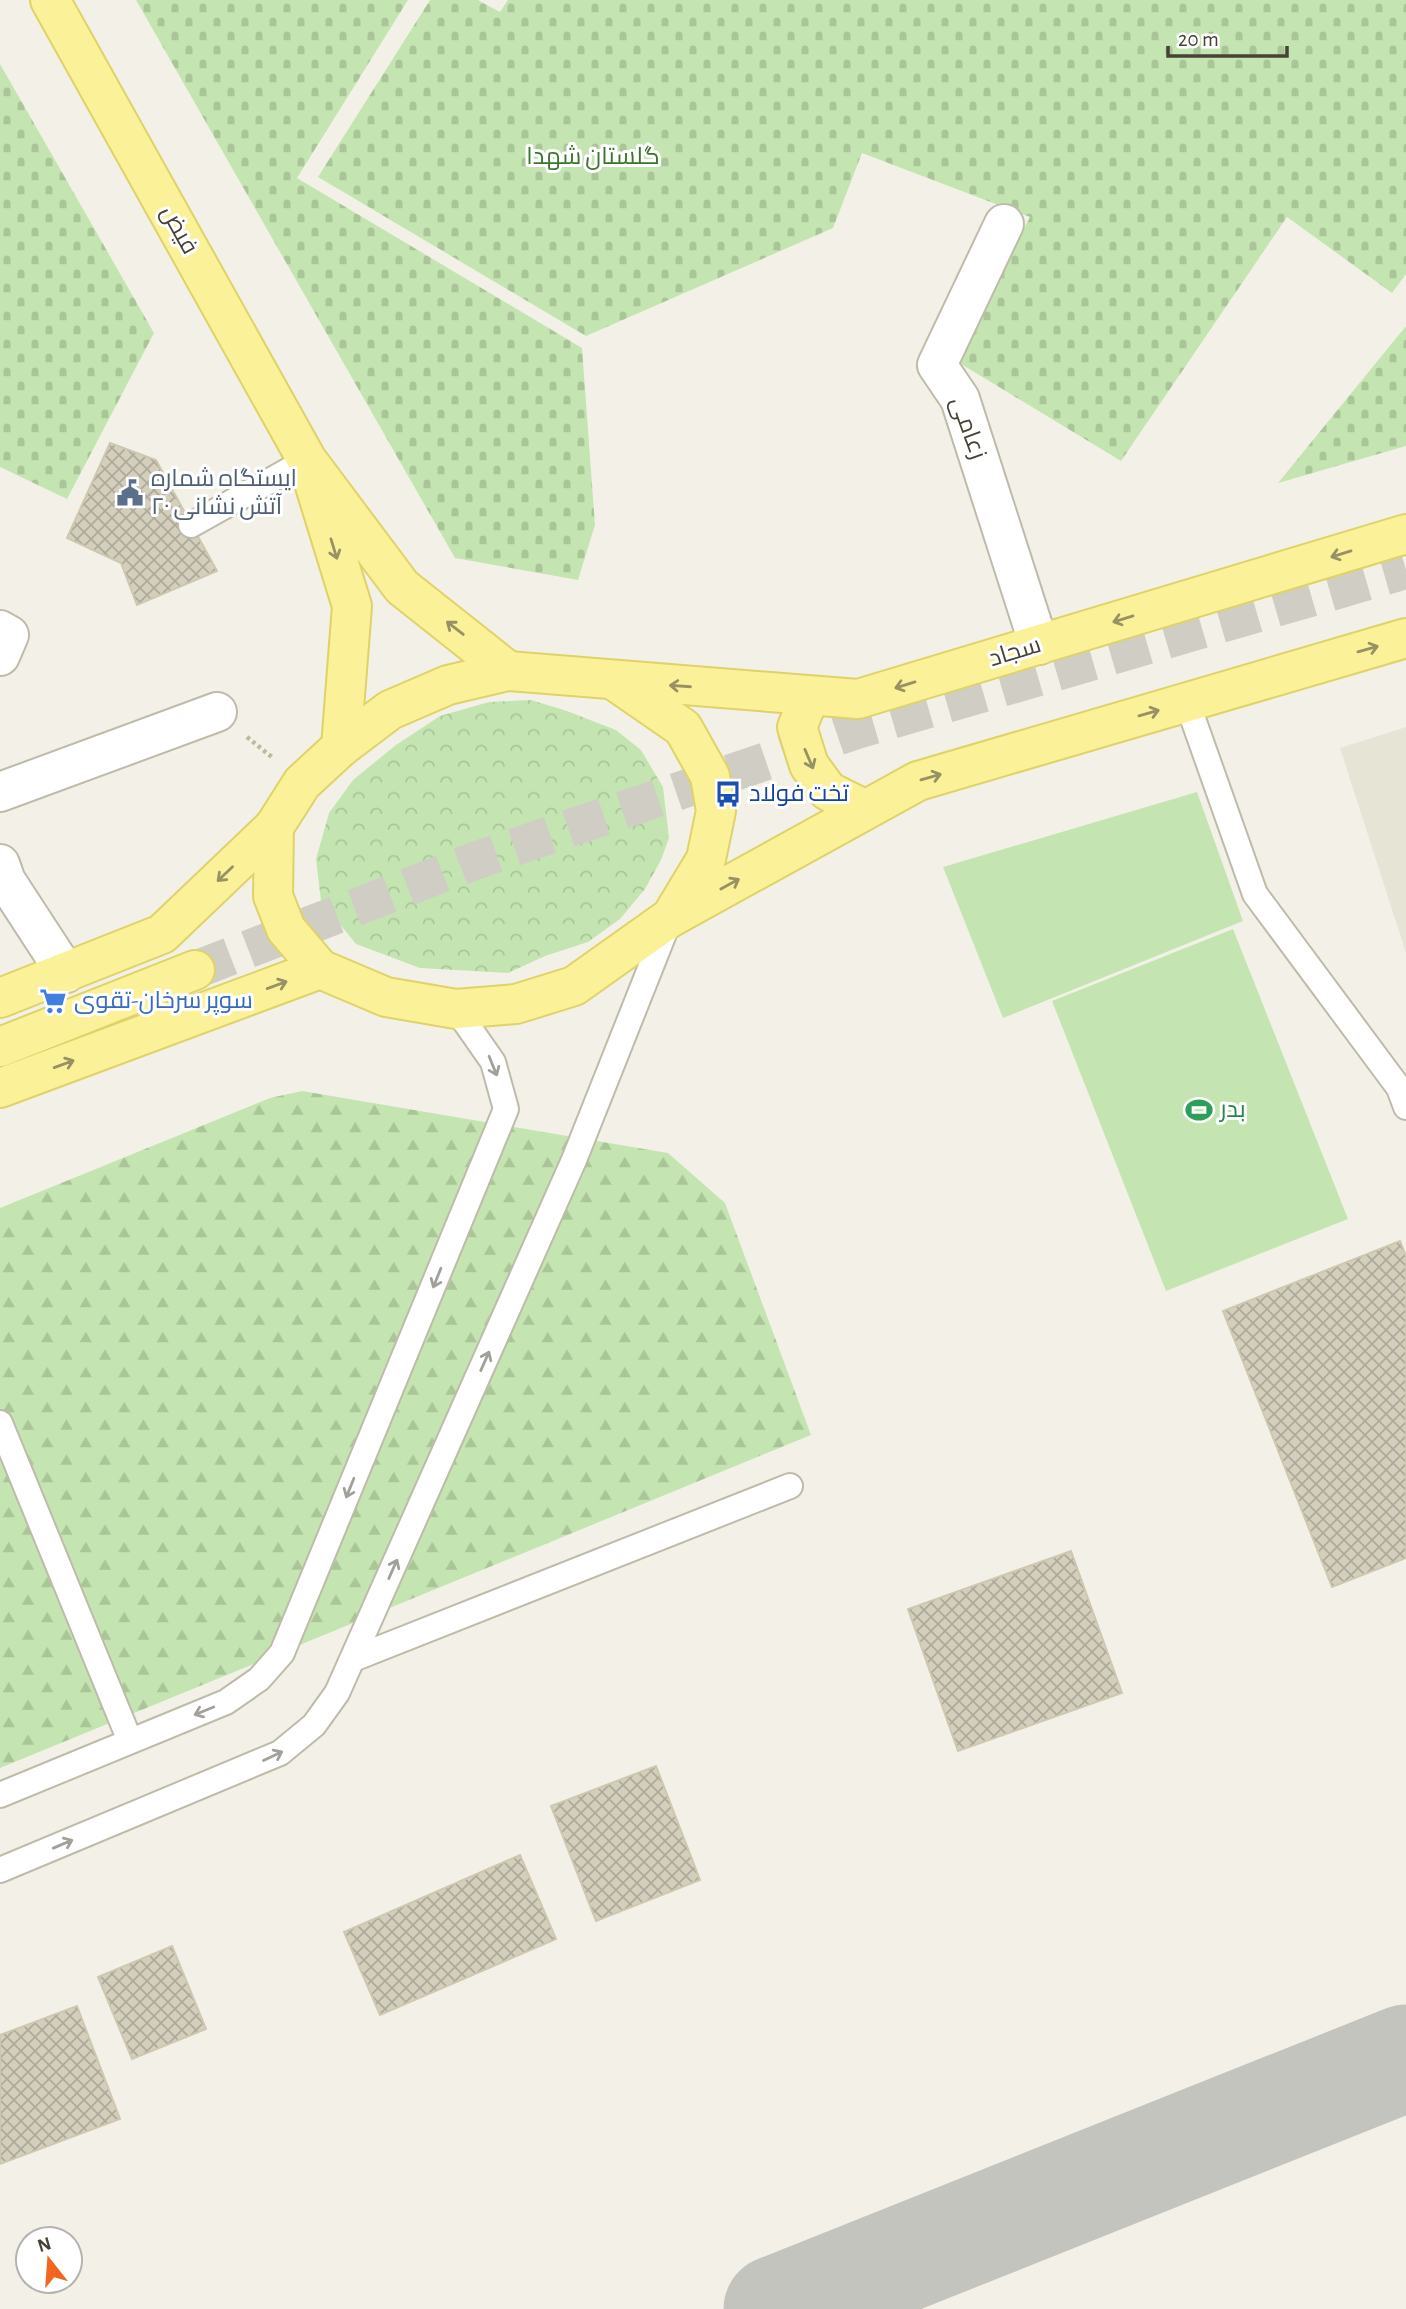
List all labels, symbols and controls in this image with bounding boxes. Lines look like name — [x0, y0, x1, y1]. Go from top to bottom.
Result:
scale bar — [1168, 14, 1287, 58]
text: 20 m — [1178, 29, 1219, 50]
park label: گلستان شهدا — [526, 144, 660, 170]
street label: فیض — [155, 202, 202, 259]
street label: زعامی — [945, 394, 990, 463]
place label: ایستگاه شماره ۲۰ آتش نشانی — [151, 466, 297, 520]
public building icon: ایستگاه شماره ۲۰ آتش نشانی — [115, 478, 145, 508]
one-way arrow — [329, 538, 342, 560]
one-way arrow — [1330, 548, 1352, 561]
one-way arrow — [1112, 614, 1134, 627]
one-way arrow — [446, 621, 464, 636]
street label: سجاد — [986, 633, 1044, 671]
one-way arrow — [1356, 642, 1378, 655]
one-way arrow — [669, 679, 692, 692]
one-way arrow — [894, 680, 916, 693]
one-way arrow — [1138, 706, 1160, 719]
one-way arrow — [803, 748, 816, 769]
one-way arrow — [920, 770, 942, 783]
bus stop icon: تخت فولاد — [713, 779, 743, 809]
place label: تخت فولاد — [749, 782, 850, 806]
one-way arrow — [216, 866, 233, 883]
one-way arrow — [720, 877, 740, 891]
one-way arrow — [266, 978, 288, 990]
supermarket icon: سوپر سرخان-تقوی — [38, 986, 68, 1016]
place label: سوپر سرخان-تقوی — [74, 989, 253, 1016]
one-way arrow — [487, 1055, 500, 1077]
one-way arrow — [52, 1057, 74, 1070]
sports icon: بدر — [1184, 1095, 1214, 1125]
place label: بدر — [1218, 1098, 1246, 1122]
one-way arrow — [429, 1267, 442, 1288]
one-way arrow — [479, 1351, 492, 1372]
one-way arrow — [342, 1477, 355, 1498]
one-way arrow — [387, 1559, 400, 1580]
one-way arrow — [194, 1705, 216, 1718]
one-way arrow — [262, 1748, 282, 1762]
one-way arrow — [52, 1837, 73, 1850]
north arrow — [14, 2225, 84, 2295]
text: N — [35, 2234, 54, 2256]

